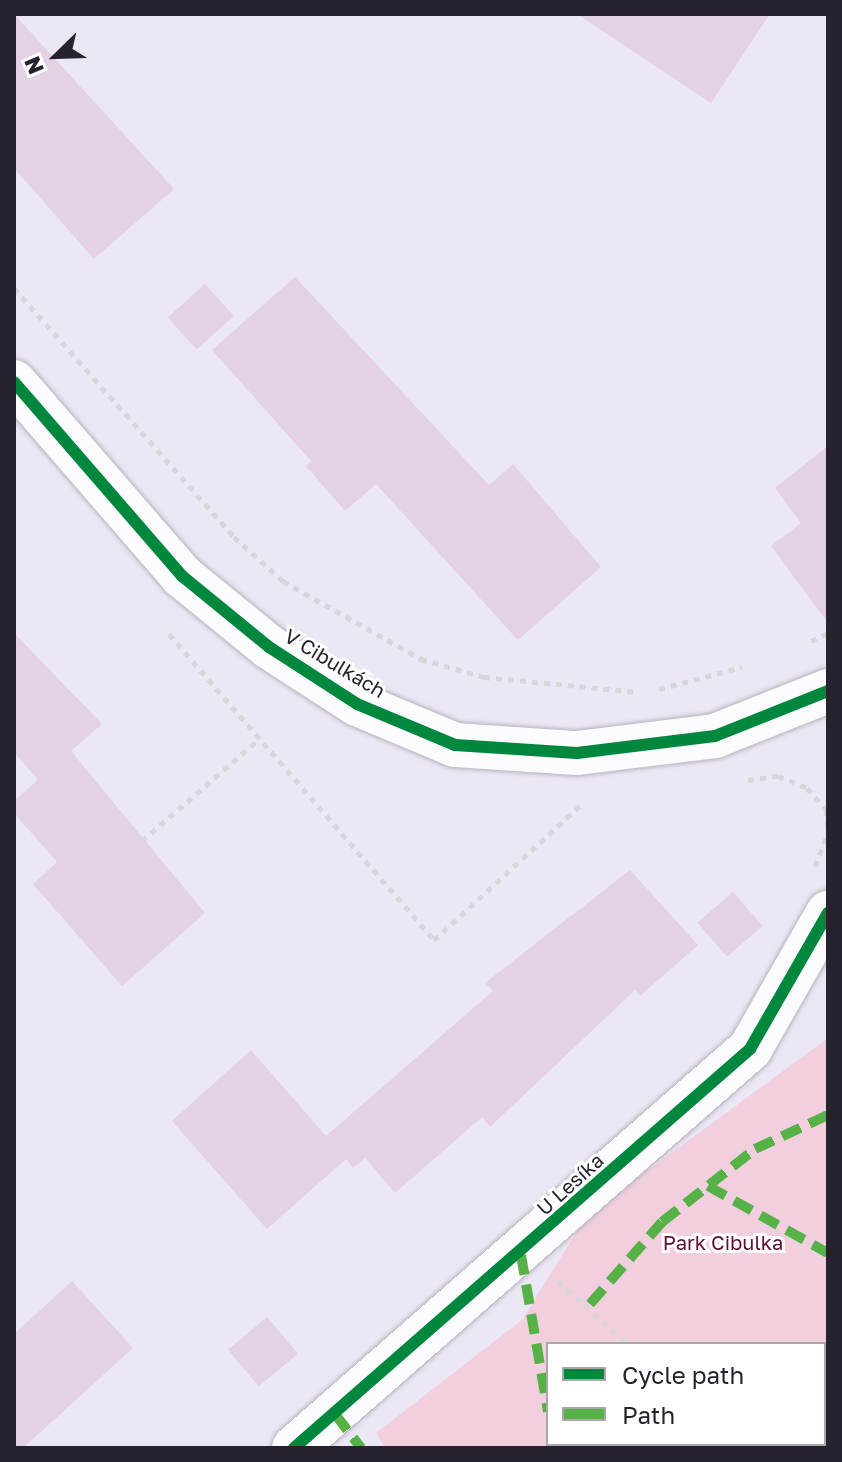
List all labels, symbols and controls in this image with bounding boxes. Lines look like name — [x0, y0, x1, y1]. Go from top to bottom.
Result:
north arrow — [16, 16, 96, 96]
text: N — [18, 53, 49, 79]
street label: V Cibulkách — [280, 623, 390, 703]
street label: U Lesíka — [532, 1148, 608, 1220]
park label: Park Cibulka — [663, 1230, 783, 1254]
legend — [546, 1342, 826, 1446]
text: Cycle path — [622, 1360, 744, 1389]
text: Path — [622, 1400, 675, 1429]

